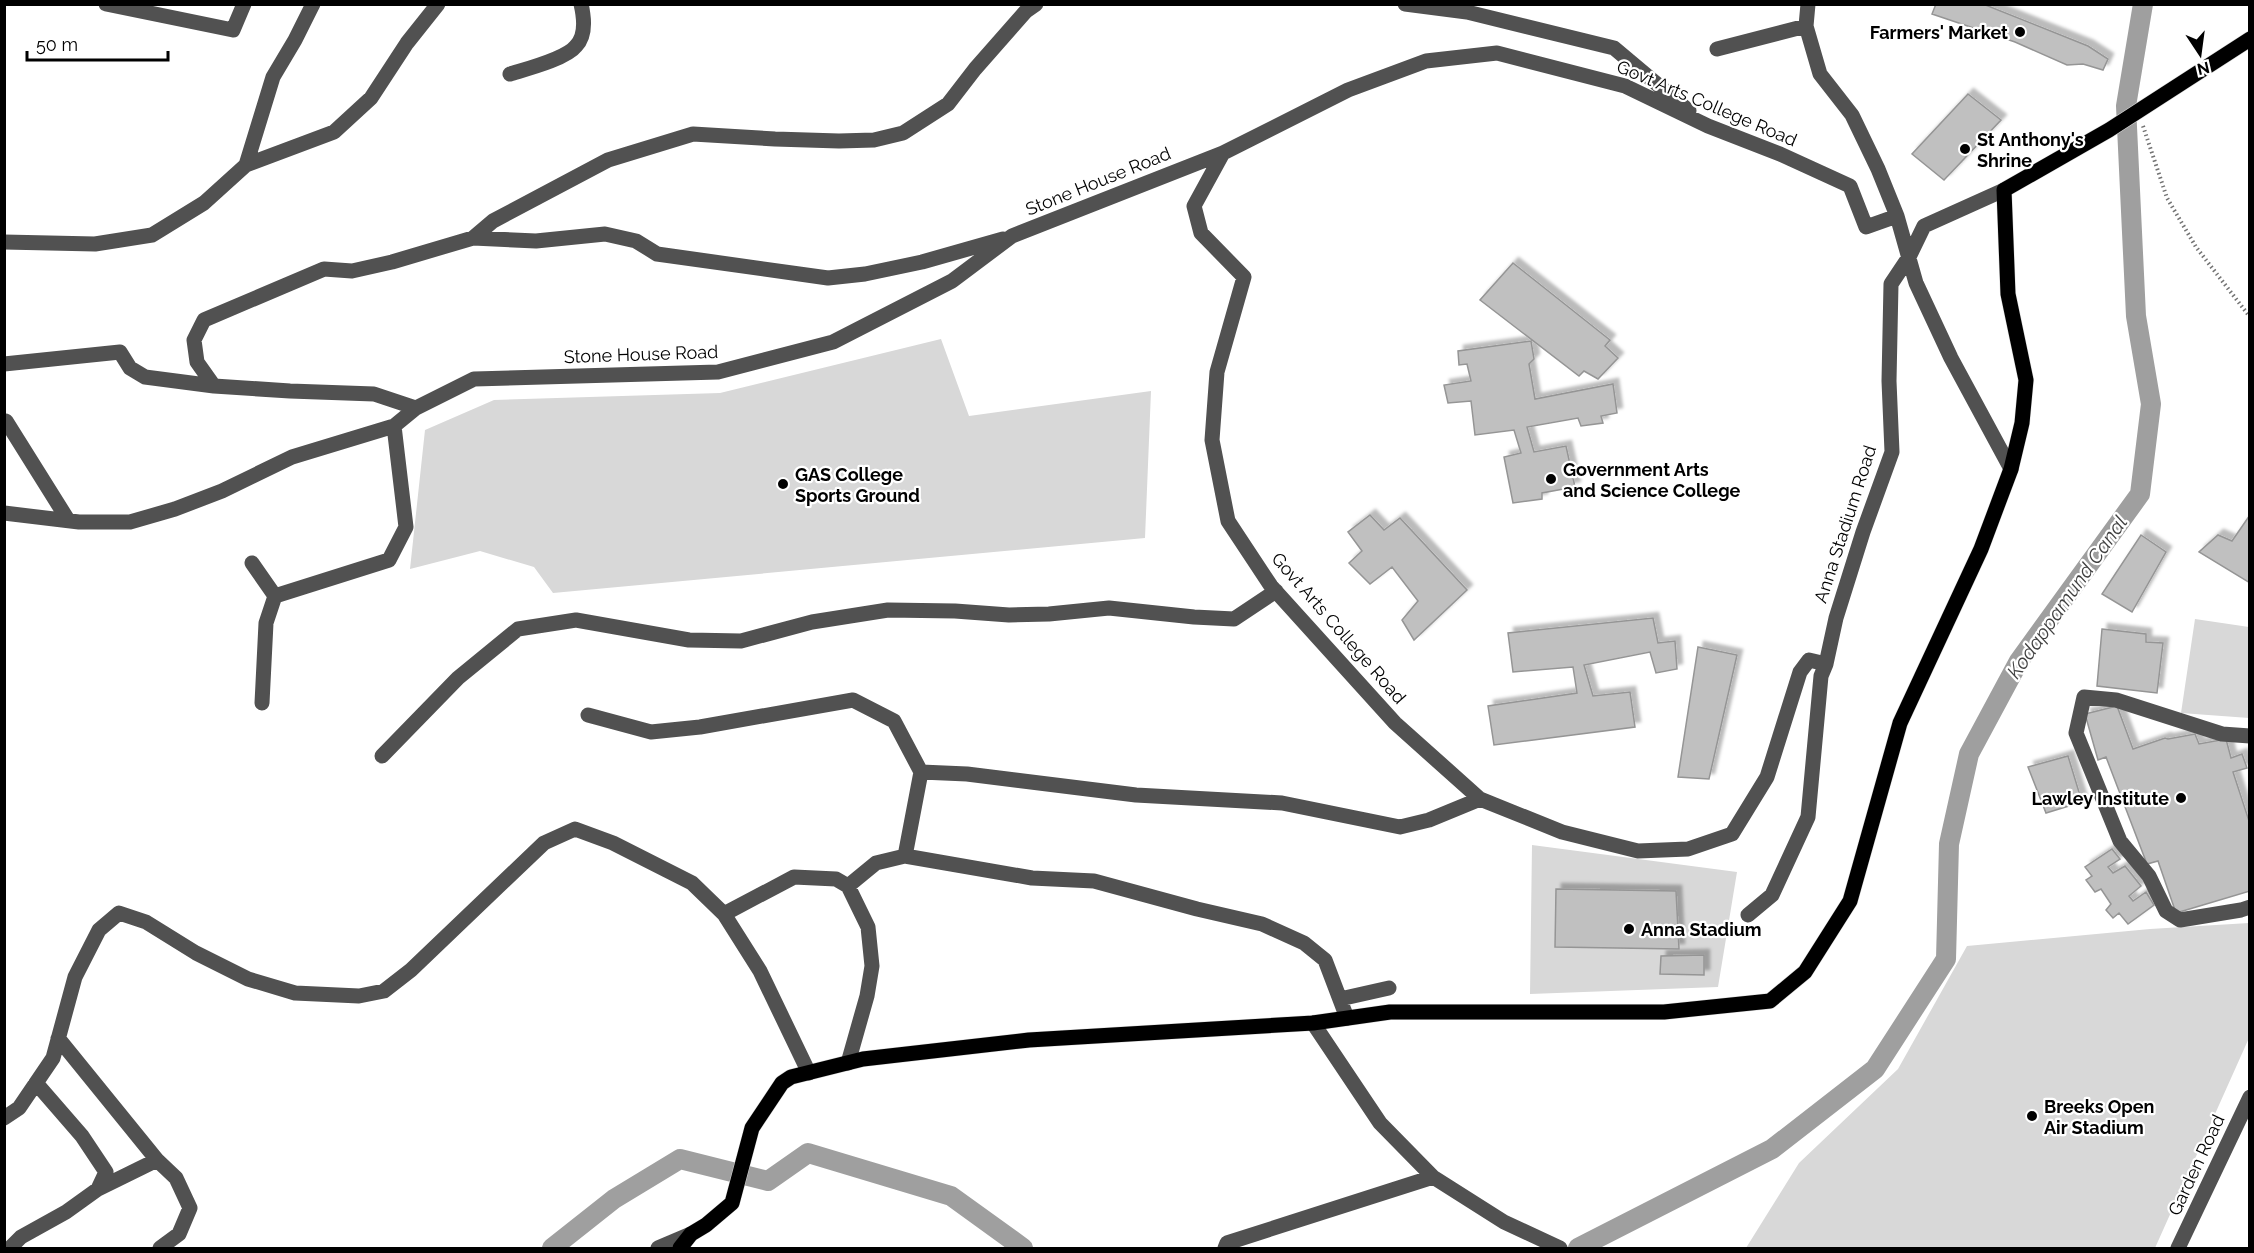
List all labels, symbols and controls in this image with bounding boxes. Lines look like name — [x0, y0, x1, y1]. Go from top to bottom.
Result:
place label: Farmers' Market — [1870, 22, 2008, 43]
scale bar — [27, 24, 168, 62]
north arrow — [2170, 24, 2230, 84]
marker: Farmers' Market — [2013, 25, 2027, 39]
text: 50 m — [36, 34, 78, 55]
street label: Govt Arts College Road — [1614, 56, 1800, 150]
text: N — [2195, 57, 2211, 79]
place label: St Anthony's Shrine — [1977, 129, 2084, 171]
street label: Stone House Road — [1022, 142, 1174, 220]
marker: St Anthony's Shrine — [1958, 142, 1972, 156]
street label: Stone House Road — [563, 341, 719, 367]
street label: Anna Stadium Road — [1810, 443, 1880, 605]
place label: Government Arts and Science College — [1563, 459, 1741, 501]
place label: GAS College Sports Ground — [795, 464, 920, 506]
marker: Government Arts and Science College — [1544, 472, 1558, 486]
marker: GAS College Sports Ground — [776, 477, 790, 491]
water label: Kodappamund Canal — [2002, 511, 2132, 683]
street label: Govt Arts College Road — [1268, 548, 1410, 708]
place label: Lawley Institute — [2032, 788, 2169, 809]
marker: Lawley Institute — [2174, 791, 2188, 805]
place label: Anna Stadium — [1641, 919, 1762, 940]
marker: Anna Stadium — [1622, 922, 1636, 936]
place label: Breeks Open Air Stadium — [2044, 1096, 2154, 1138]
marker: Breeks Open Air Stadium — [2025, 1109, 2039, 1123]
street label: Garden Road — [2163, 1111, 2229, 1219]

